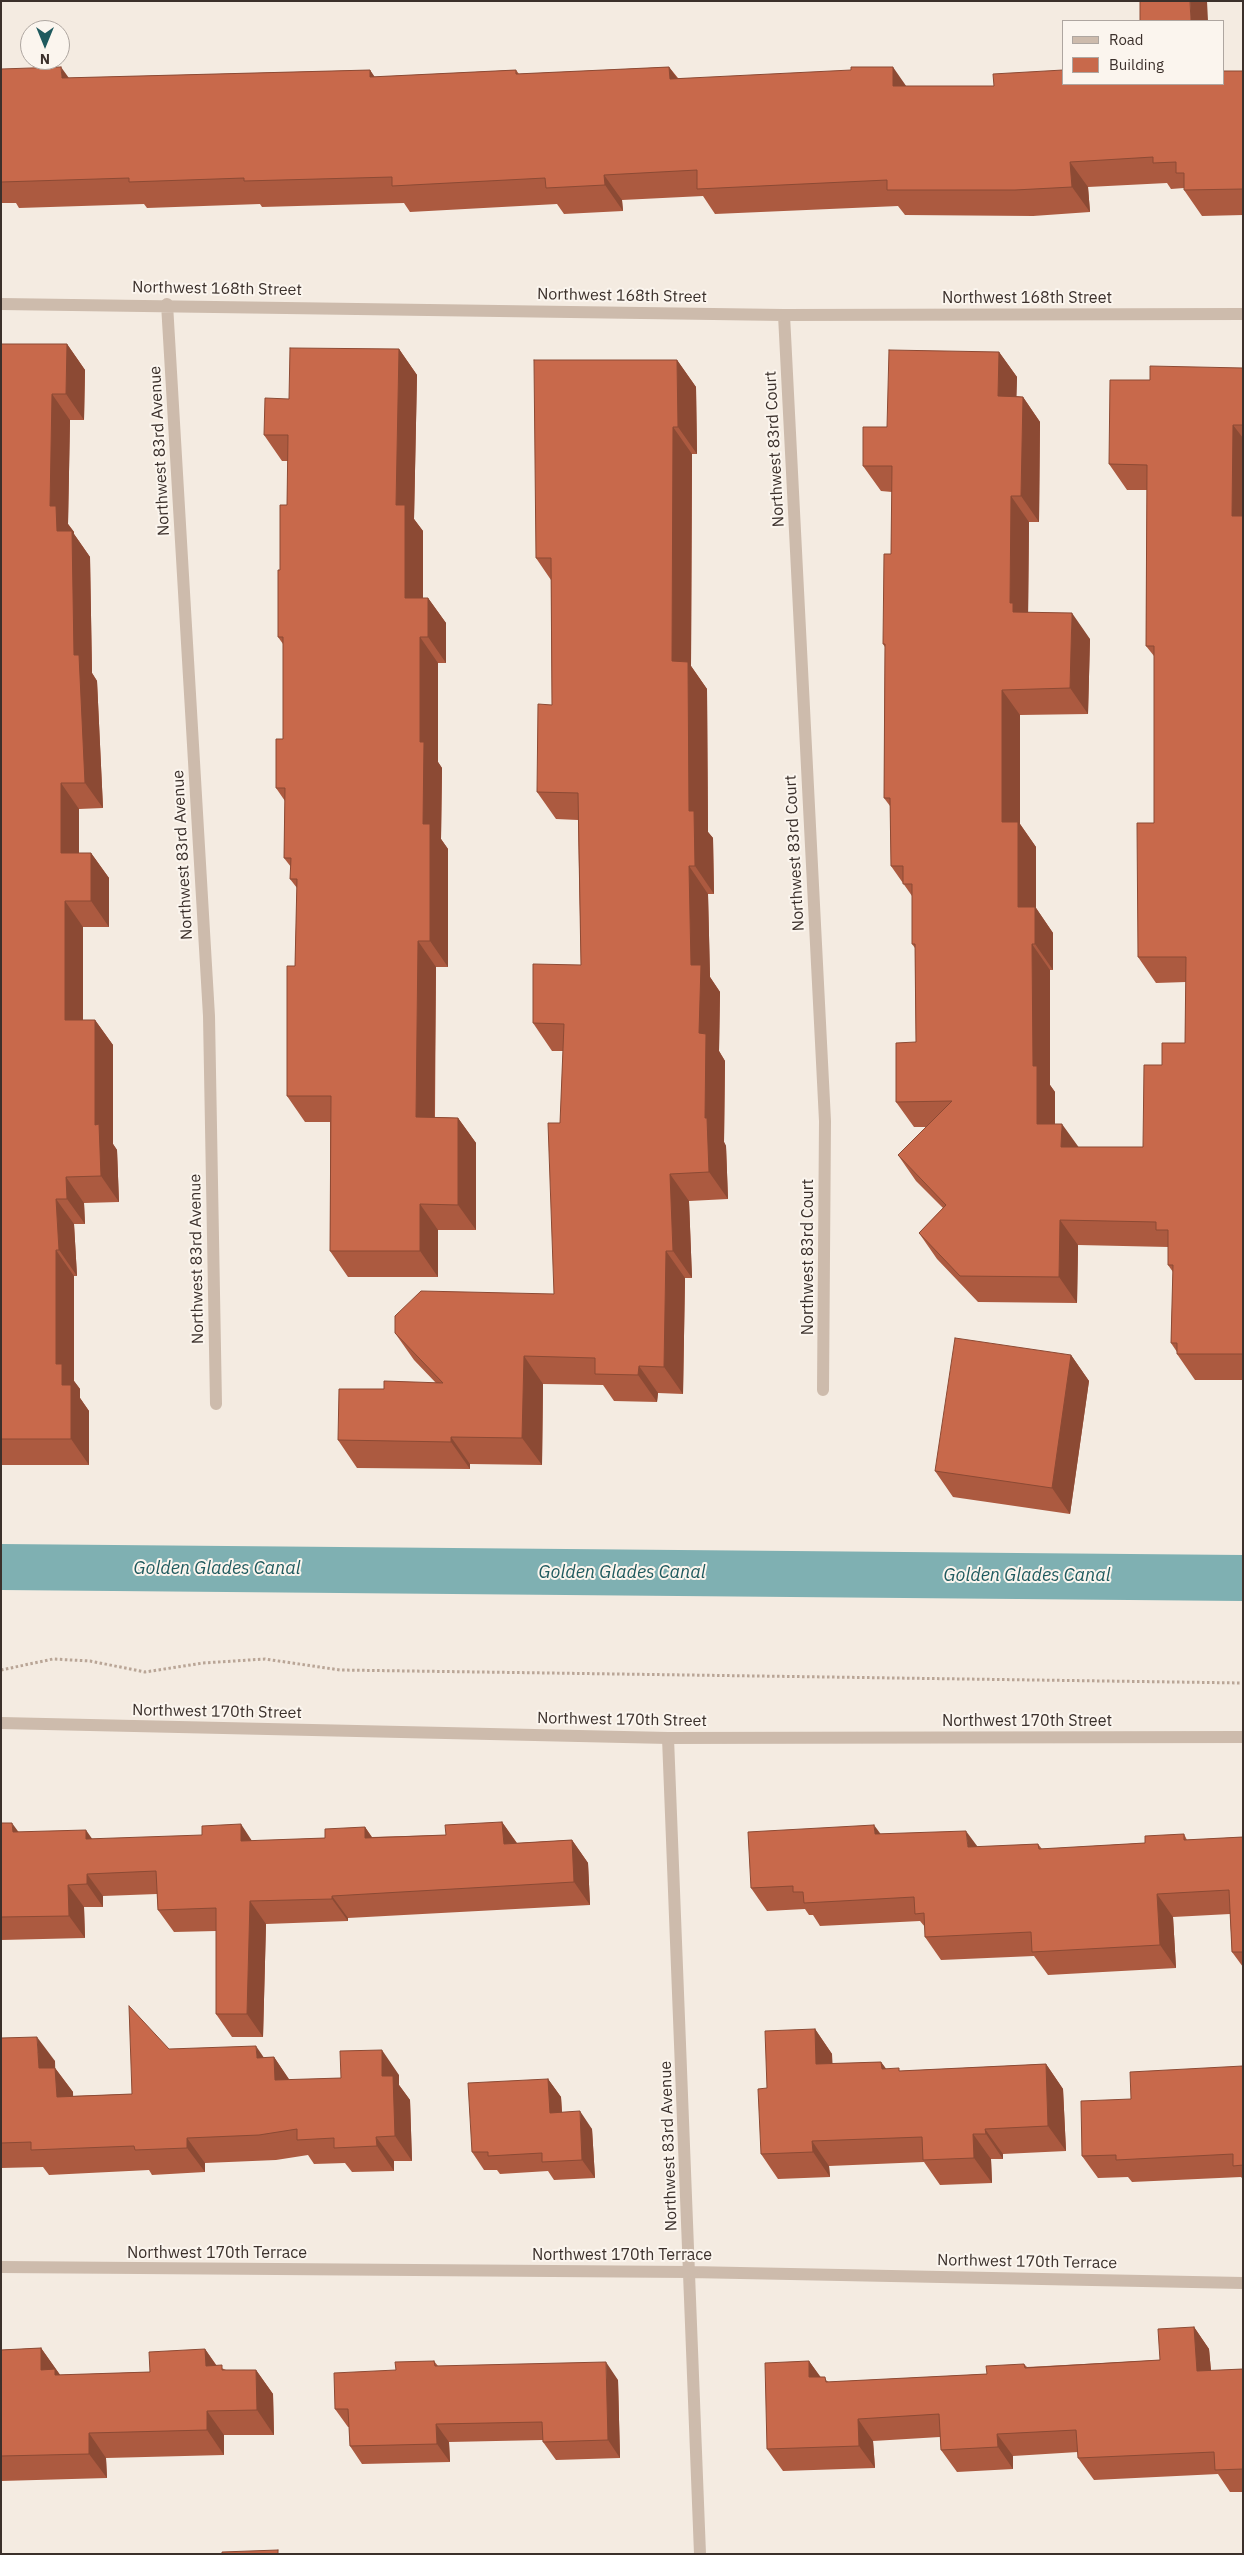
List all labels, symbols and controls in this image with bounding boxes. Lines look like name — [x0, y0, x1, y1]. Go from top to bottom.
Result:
north arrow — [20, 20, 70, 70]
legend — [1062, 20, 1224, 85]
text: Road — [1109, 30, 1144, 49]
text: N — [40, 50, 50, 68]
text: Building — [1109, 55, 1164, 74]
street label: Northwest 168th Street — [132, 278, 302, 300]
street label: Northwest 168th Street — [537, 285, 707, 307]
street label: Northwest 168th Street — [942, 288, 1112, 308]
street label: Northwest 83rd Avenue — [146, 365, 174, 537]
street label: Northwest 83rd Court — [761, 370, 789, 528]
street label: Northwest 83rd Avenue — [169, 769, 197, 941]
street label: Northwest 83rd Court — [781, 774, 809, 932]
street label: Northwest 83rd Avenue — [186, 1174, 208, 1344]
street label: Northwest 83rd Court — [798, 1179, 818, 1335]
water label: Golden Glades Canal — [134, 1558, 300, 1580]
water label: Golden Glades Canal — [539, 1562, 705, 1584]
water label: Golden Glades Canal — [944, 1565, 1110, 1587]
street label: Northwest 170th Street — [132, 1701, 302, 1723]
street label: Northwest 170th Street — [537, 1709, 707, 1731]
street label: Northwest 170th Street — [942, 1711, 1112, 1731]
street label: Northwest 83rd Avenue — [656, 2061, 682, 2231]
street label: Northwest 170th Terrace — [127, 2243, 307, 2263]
street label: Northwest 170th Terrace — [532, 2245, 712, 2265]
street label: Northwest 170th Terrace — [937, 2251, 1117, 2273]

